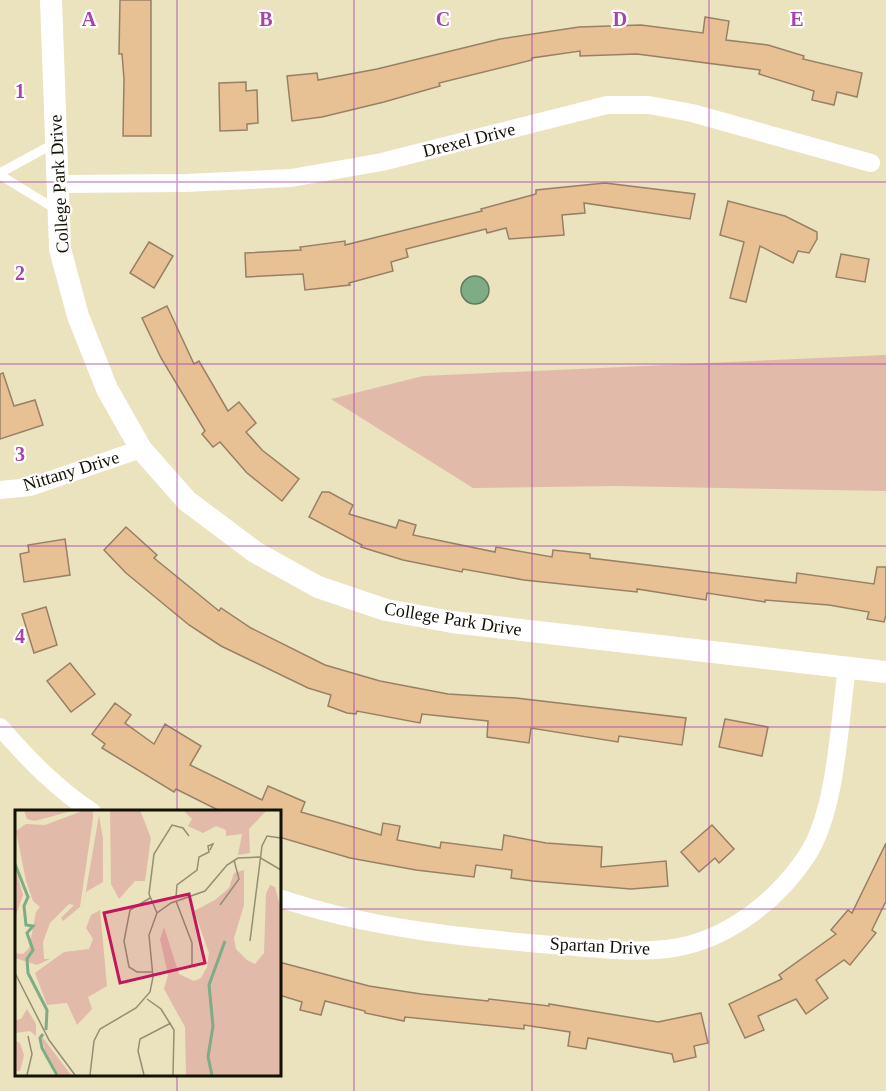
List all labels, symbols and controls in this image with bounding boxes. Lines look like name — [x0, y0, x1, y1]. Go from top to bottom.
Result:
text: A — [82, 8, 97, 30]
text: B — [259, 8, 273, 30]
text: C — [436, 8, 450, 30]
text: D — [613, 8, 627, 30]
text: E — [790, 8, 804, 30]
text: 1 — [15, 80, 25, 102]
street label: College Park Drive — [45, 114, 73, 254]
street label: Drexel Drive — [421, 119, 517, 161]
text: 2 — [15, 262, 25, 284]
text: 3 — [15, 443, 25, 465]
street label: Nittany Drive — [21, 447, 121, 495]
street label: College Park Drive — [383, 598, 523, 640]
text: 4 — [15, 625, 25, 647]
inset map — [15, 810, 280, 1076]
street label: Spartan Drive — [549, 933, 651, 959]

